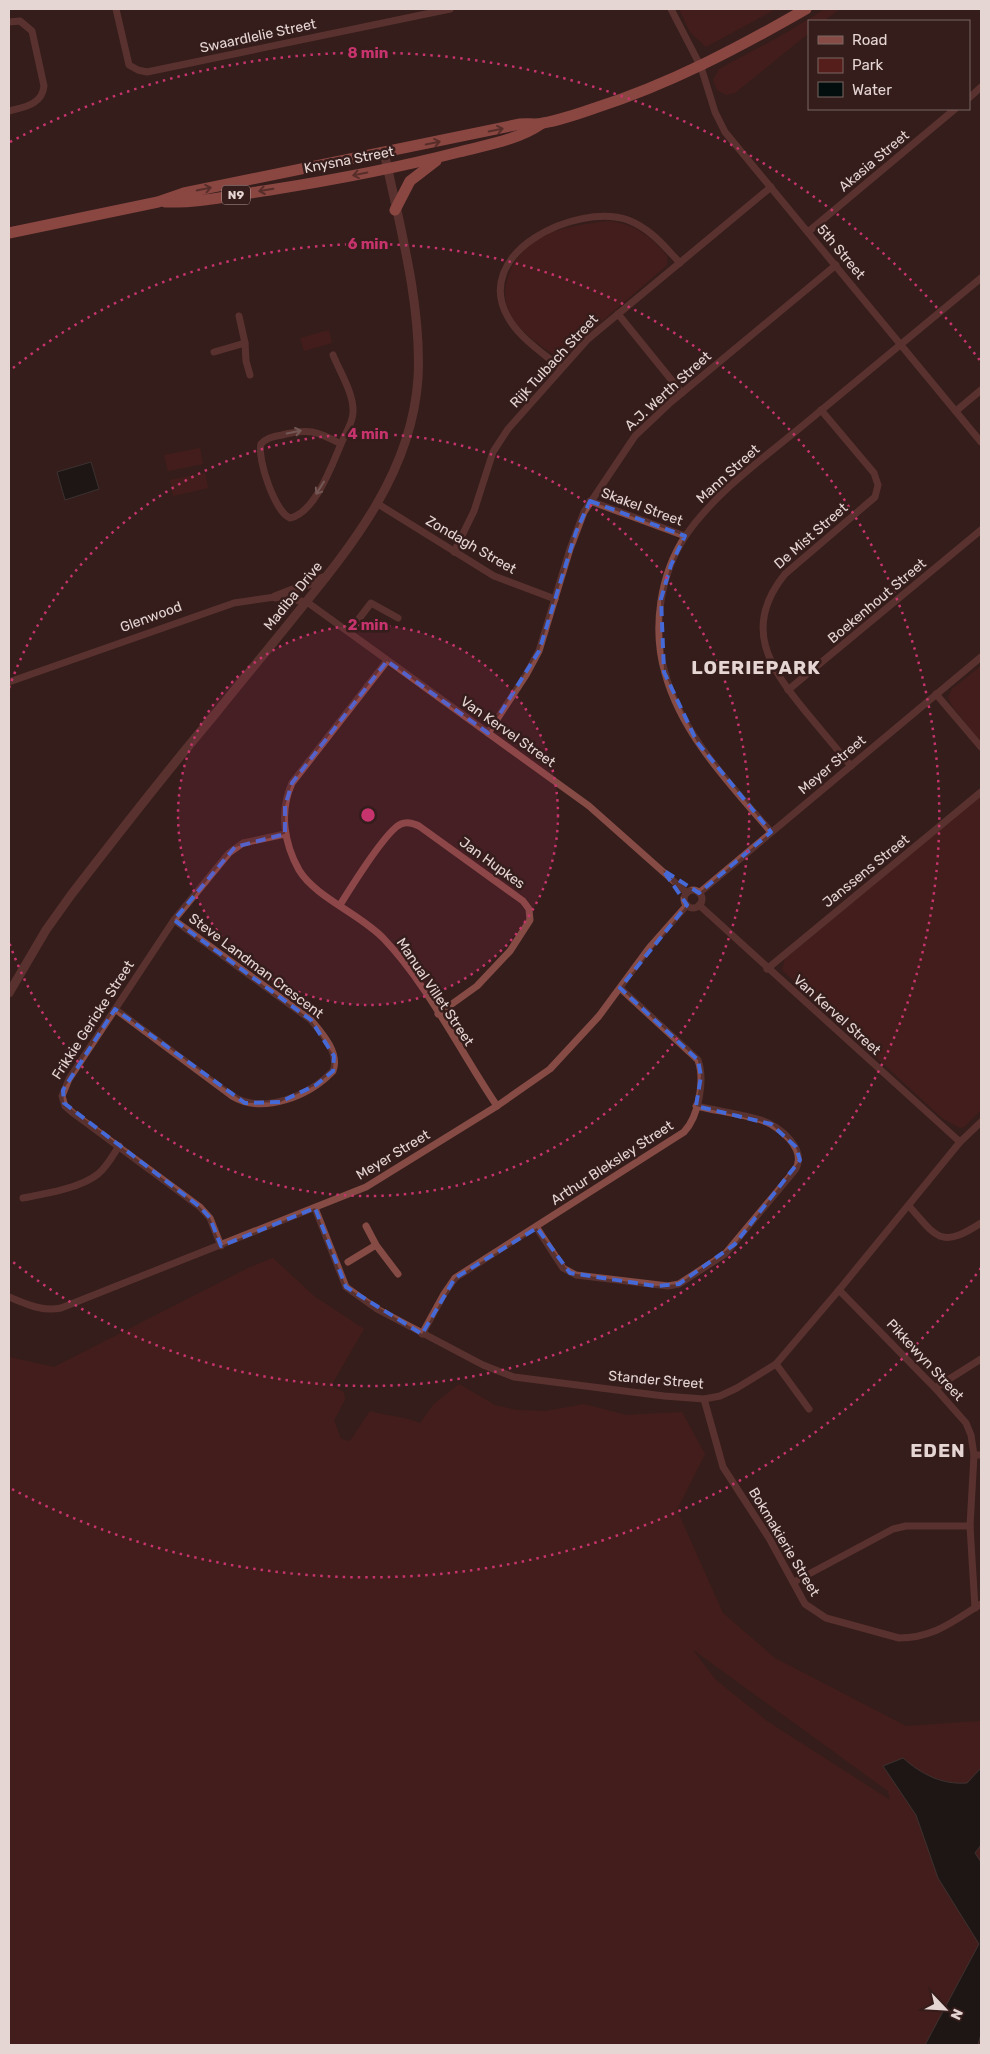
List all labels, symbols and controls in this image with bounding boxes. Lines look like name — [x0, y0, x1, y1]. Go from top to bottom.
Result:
street label: Swaardlelie Street — [198, 15, 318, 57]
legend — [808, 20, 970, 110]
text: Road — [852, 31, 888, 49]
text: 8 min — [347, 44, 389, 62]
text: Park — [852, 56, 883, 74]
text: Water — [852, 81, 892, 99]
one-way arrow — [488, 124, 504, 134]
street label: Akasia Street — [835, 126, 913, 195]
one-way arrow — [424, 138, 440, 147]
street label: Knysna Street — [302, 143, 396, 177]
one-way arrow — [352, 170, 368, 179]
one-way arrow — [196, 183, 212, 193]
road number: N9 — [222, 186, 250, 204]
one-way arrow — [259, 186, 275, 196]
street label: 5th Street — [813, 221, 869, 283]
text: 6 min — [348, 235, 388, 253]
street label: Rijk Tulbach Street — [506, 310, 602, 411]
street label: A.J. Werth Street — [621, 347, 715, 434]
text: 4 min — [347, 425, 389, 443]
one-way arrow — [285, 427, 301, 436]
street label: Mann Street — [693, 441, 764, 507]
one-way arrow — [314, 480, 324, 494]
street label: Skakel Street — [599, 484, 686, 530]
street label: De Mist Street — [771, 499, 852, 573]
street label: Zondagh Street — [423, 512, 520, 578]
street label: Boekenhout Street — [824, 555, 930, 647]
street label: Madiba Drive — [260, 558, 326, 634]
street label: Glenwood — [118, 598, 184, 636]
text: 2 min — [348, 616, 388, 634]
district label: LOERIEPARK — [691, 656, 821, 679]
street label: Van Kervel Street — [457, 693, 559, 771]
street label: Meyer Street — [795, 732, 870, 798]
centre of rings — [359, 806, 377, 824]
street label: Janssens Street — [819, 830, 913, 911]
street label: Jan Hupkes — [456, 833, 528, 893]
street label: Steve Landman Crescent — [185, 910, 327, 1022]
street label: Manual Villet Street — [393, 935, 478, 1050]
street label: Frikkie Gericke Street — [48, 957, 138, 1083]
street label: Van Kervel Street — [790, 971, 885, 1059]
street label: Arthur Bleksley Street — [548, 1117, 677, 1209]
street label: Meyer Street — [353, 1126, 433, 1184]
street label: Pikkewyn Street — [883, 1316, 968, 1405]
street label: Stander Street — [608, 1367, 705, 1393]
district label: EDEN — [910, 1439, 966, 1462]
street label: Bokmakierie Street — [745, 1485, 823, 1600]
north arrow — [920, 1984, 970, 2034]
text: N — [946, 2006, 966, 2022]

